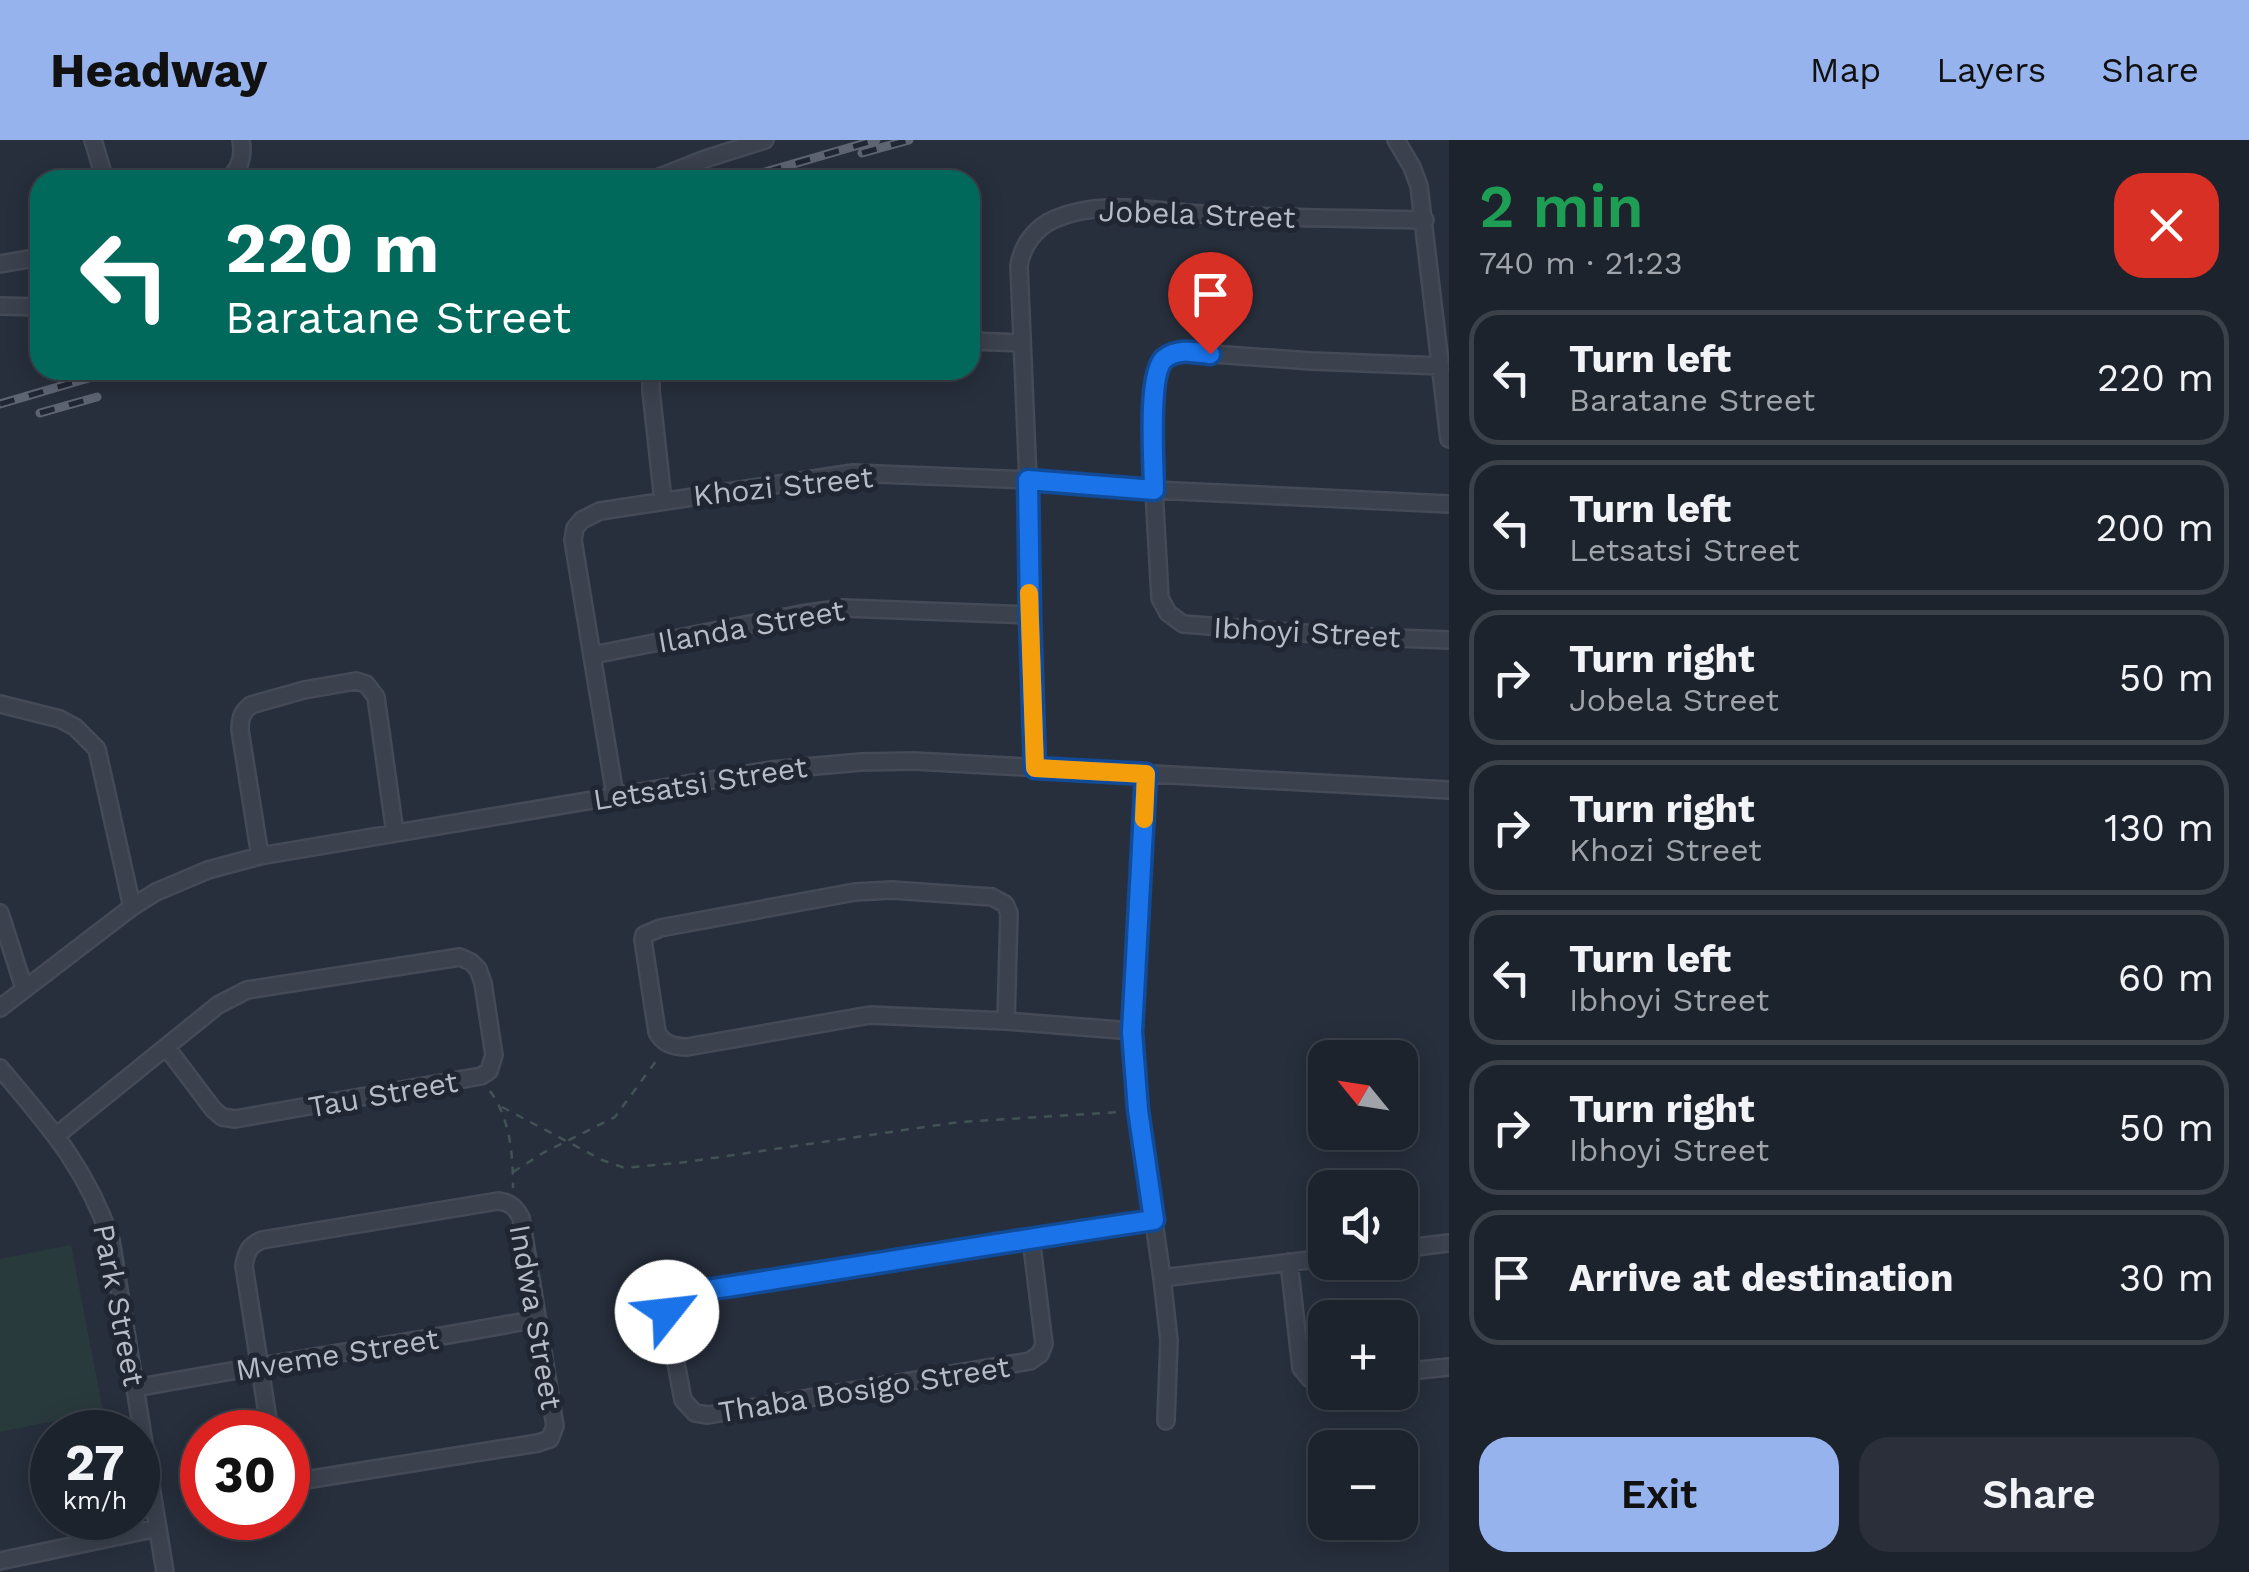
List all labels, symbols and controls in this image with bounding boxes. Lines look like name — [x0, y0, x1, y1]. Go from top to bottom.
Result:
text: Headway — [50, 42, 267, 99]
text: Map — [1810, 49, 1881, 91]
text: Layers — [1936, 49, 2046, 91]
text: Share — [2101, 49, 2199, 91]
text: 2 min — [1479, 171, 1644, 242]
button: close — [2114, 173, 2219, 278]
street label: Jobela Street — [1098, 193, 1296, 235]
text: 220 m — [225, 207, 439, 289]
icon: left — [60, 210, 190, 340]
text: 740 m · 21:23 — [1479, 244, 1683, 282]
pin — [1168, 252, 1253, 355]
icon: arrive — [1183, 267, 1238, 322]
text: Baratane Street — [225, 291, 571, 344]
text: Turn left — [1569, 337, 1731, 381]
icon: left — [1484, 350, 1539, 405]
text: 220 m — [2097, 356, 2214, 400]
text: Baratane Street — [1569, 381, 1815, 419]
street label: Khozi Street — [691, 459, 875, 513]
text: Turn left — [1569, 487, 1731, 531]
icon: left — [1484, 500, 1539, 555]
text: 200 m — [2095, 506, 2214, 550]
text: Letsatsi Street — [1569, 531, 1799, 569]
street label: Ilanda Street — [655, 592, 848, 660]
street label: Ibhoyi Street — [1212, 610, 1402, 654]
text: Turn right — [1569, 637, 1755, 681]
icon: right — [1484, 650, 1539, 705]
text: 50 m — [2119, 656, 2214, 700]
text: Jobela Street — [1569, 681, 1779, 719]
street label: Letsatsi Street — [591, 749, 810, 817]
text: Turn right — [1569, 787, 1755, 831]
icon: right — [1484, 800, 1539, 855]
text: 130 m — [2104, 806, 2214, 850]
text: Khozi Street — [1569, 831, 1762, 869]
text: Turn left — [1569, 937, 1731, 981]
icon: left — [1484, 950, 1539, 1005]
text: 60 m — [2118, 956, 2214, 1000]
text: Ibhoyi Street — [1569, 981, 1769, 1019]
north arrow — [1308, 1040, 1418, 1150]
map controls — [1308, 1040, 1418, 1540]
street label: Tau Street — [306, 1064, 461, 1124]
text: Turn right — [1569, 1087, 1755, 1131]
icon: right — [1484, 1100, 1539, 1155]
text: 50 m — [2119, 1106, 2214, 1150]
text: Ibhoyi Street — [1569, 1131, 1769, 1169]
button: sound — [1308, 1170, 1418, 1280]
street label: Park Street — [86, 1221, 152, 1389]
street label: Indwa Street — [502, 1222, 570, 1413]
icon: arrive — [1484, 1250, 1539, 1305]
text: Arrive at destination — [1569, 1256, 1954, 1300]
text: 30 m — [2119, 1256, 2214, 1300]
position arrow — [615, 1260, 719, 1364]
button: + — [1308, 1300, 1418, 1410]
street label: Mveme Street — [233, 1321, 441, 1387]
street label: Thaba Bosigo Street — [716, 1349, 1012, 1429]
speed limit sign: 30 — [180, 1410, 310, 1540]
button: − — [1308, 1430, 1418, 1540]
text: 27 — [65, 1433, 125, 1492]
button: Exit — [1479, 1437, 1839, 1552]
button: Share — [1859, 1437, 2219, 1552]
text: km/h — [63, 1486, 127, 1515]

